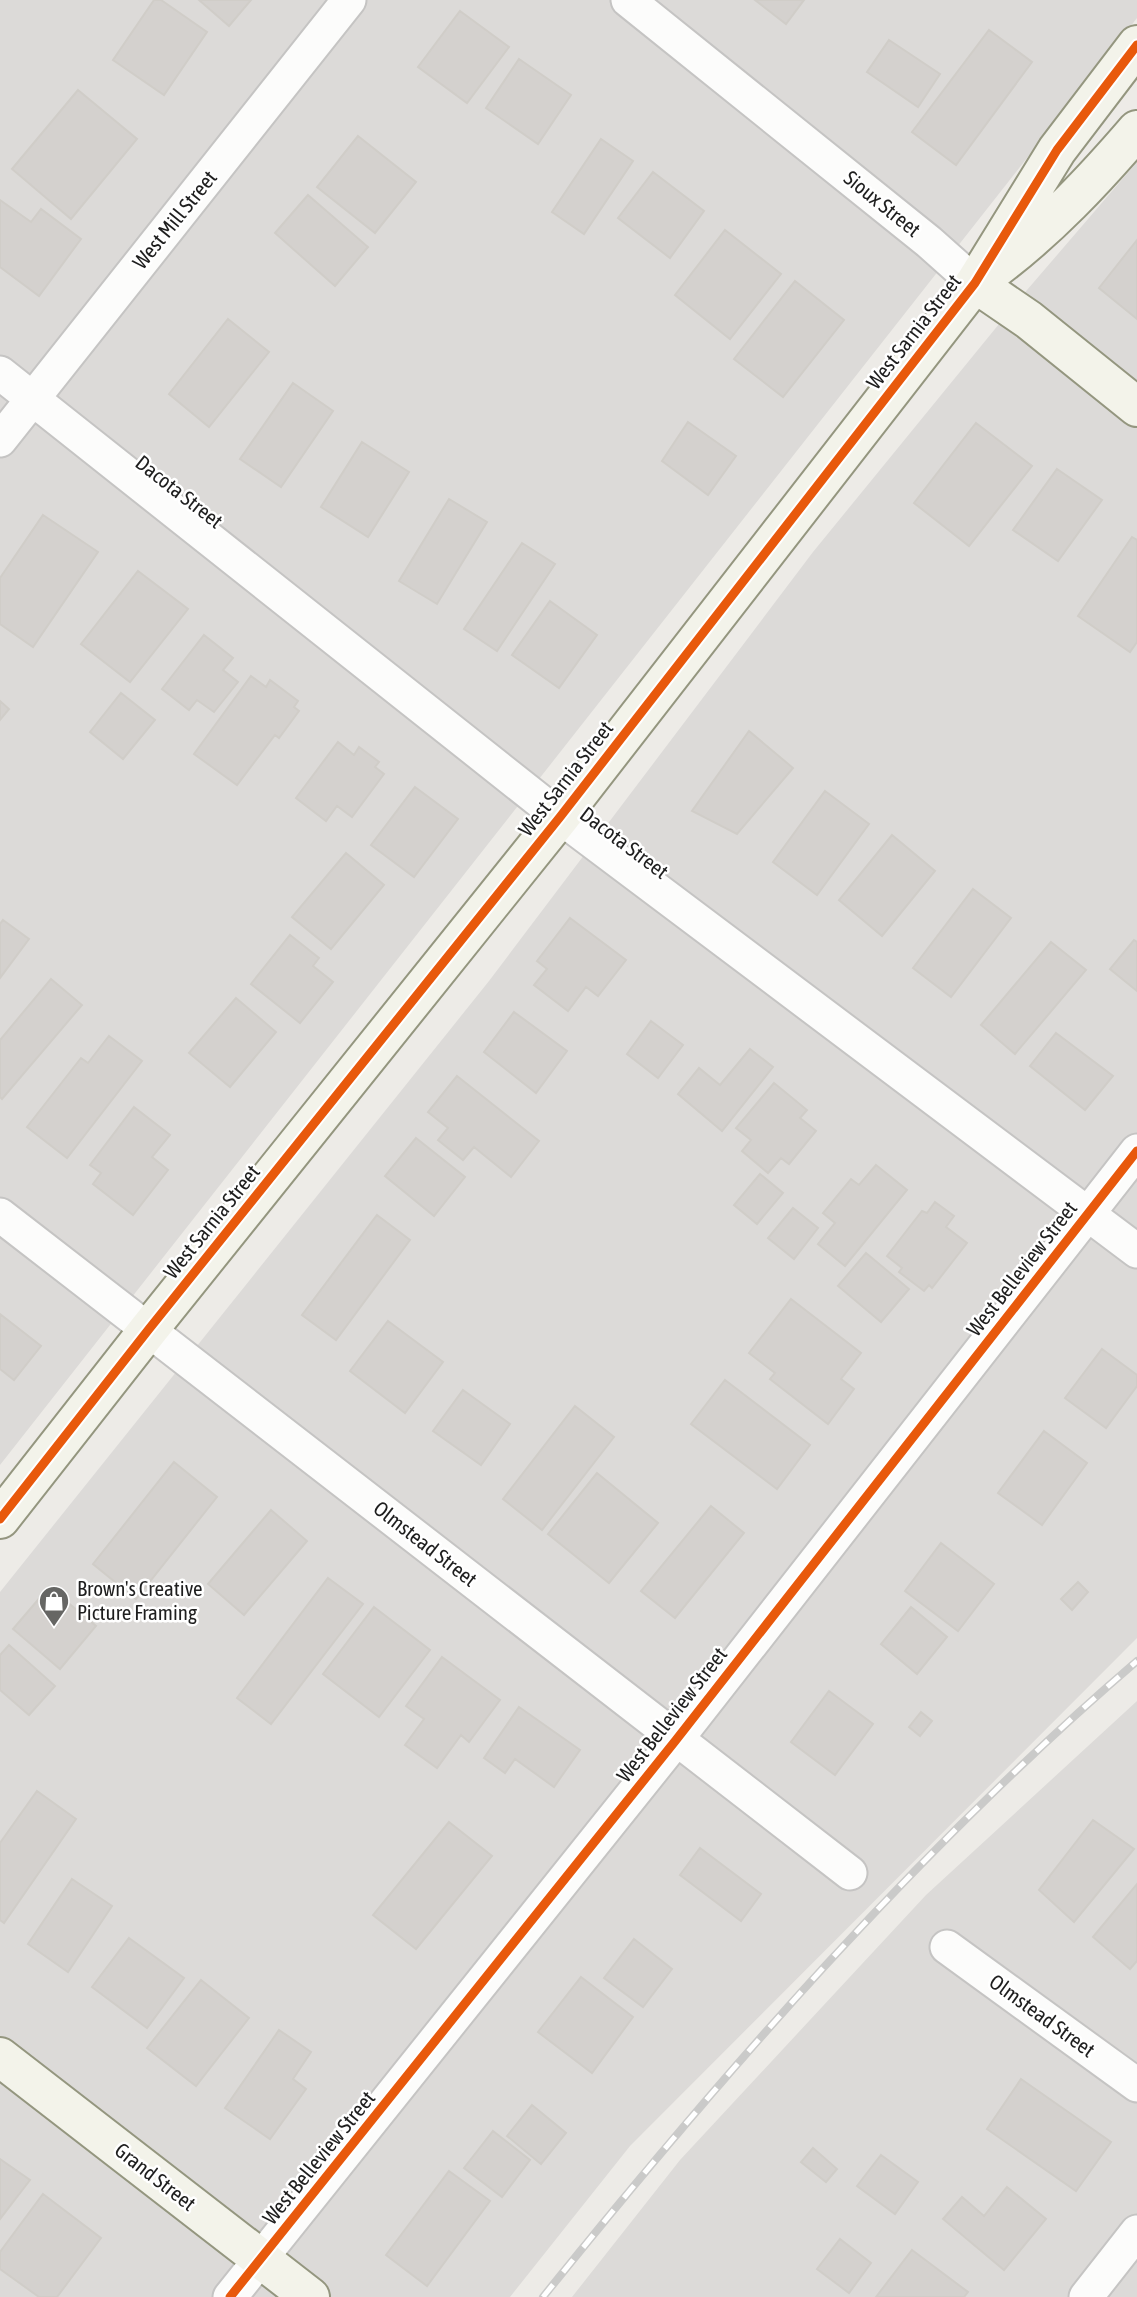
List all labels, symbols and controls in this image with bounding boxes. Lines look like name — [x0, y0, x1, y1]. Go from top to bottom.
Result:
street label: West Mill Street — [127, 165, 221, 273]
street label: Sioux Street — [840, 165, 926, 241]
street label: West Sarnia Street — [861, 269, 965, 394]
street label: Dacota Street — [131, 450, 228, 533]
street label: West Sarnia Street — [513, 716, 617, 841]
street label: Dacota Street — [576, 801, 673, 883]
street label: West Sarnia Street — [158, 1160, 264, 1283]
street label: West Belleview Street — [961, 1196, 1081, 1341]
street label: Olmstead Street — [369, 1495, 482, 1591]
place label: Brown's Creative Picture Framing — [77, 1576, 203, 1624]
shop icon: Brown's Creative Picture Framing — [37, 1584, 71, 1628]
street label: West Belleview Street — [611, 1642, 731, 1787]
street label: Olmstead Street — [985, 1969, 1100, 2061]
street label: West Belleview Street — [257, 2086, 379, 2229]
street label: Grand Street — [110, 2137, 201, 2215]

